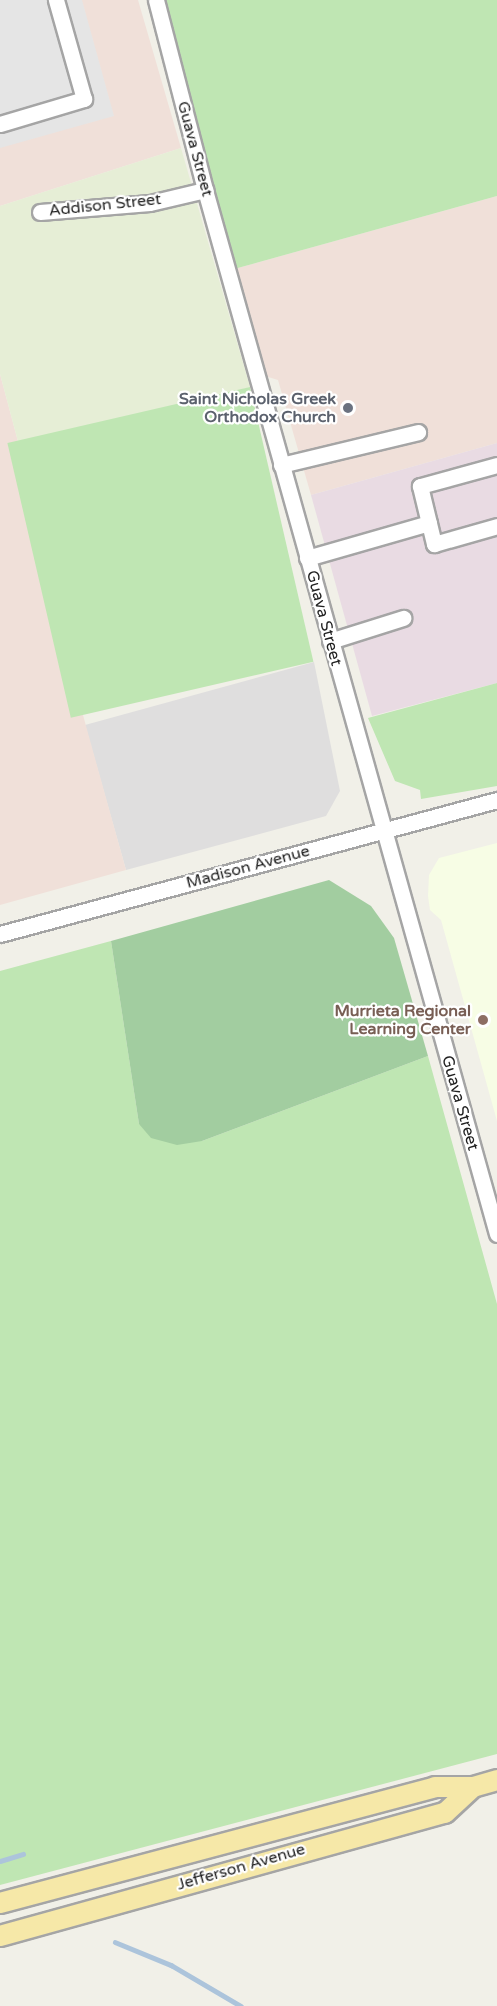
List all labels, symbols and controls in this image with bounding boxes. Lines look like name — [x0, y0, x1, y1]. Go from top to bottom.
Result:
street label: Guava Street — [173, 99, 217, 199]
street label: Addison Street — [48, 190, 162, 220]
place label: Saint Nicholas Greek Orthodox Church — [179, 389, 336, 427]
marker: Saint Nicholas Greek Orthodox Church — [341, 401, 355, 415]
street label: Guava Street — [302, 568, 346, 668]
street label: Madison Avenue — [184, 841, 312, 893]
place label: Murrieta Regional Learning Center — [334, 1001, 471, 1039]
marker: Murrieta Regional Learning Center — [476, 1013, 490, 1027]
street label: Guava Street — [437, 1053, 483, 1153]
street label: Jefferson Avenue — [175, 1840, 307, 1894]

